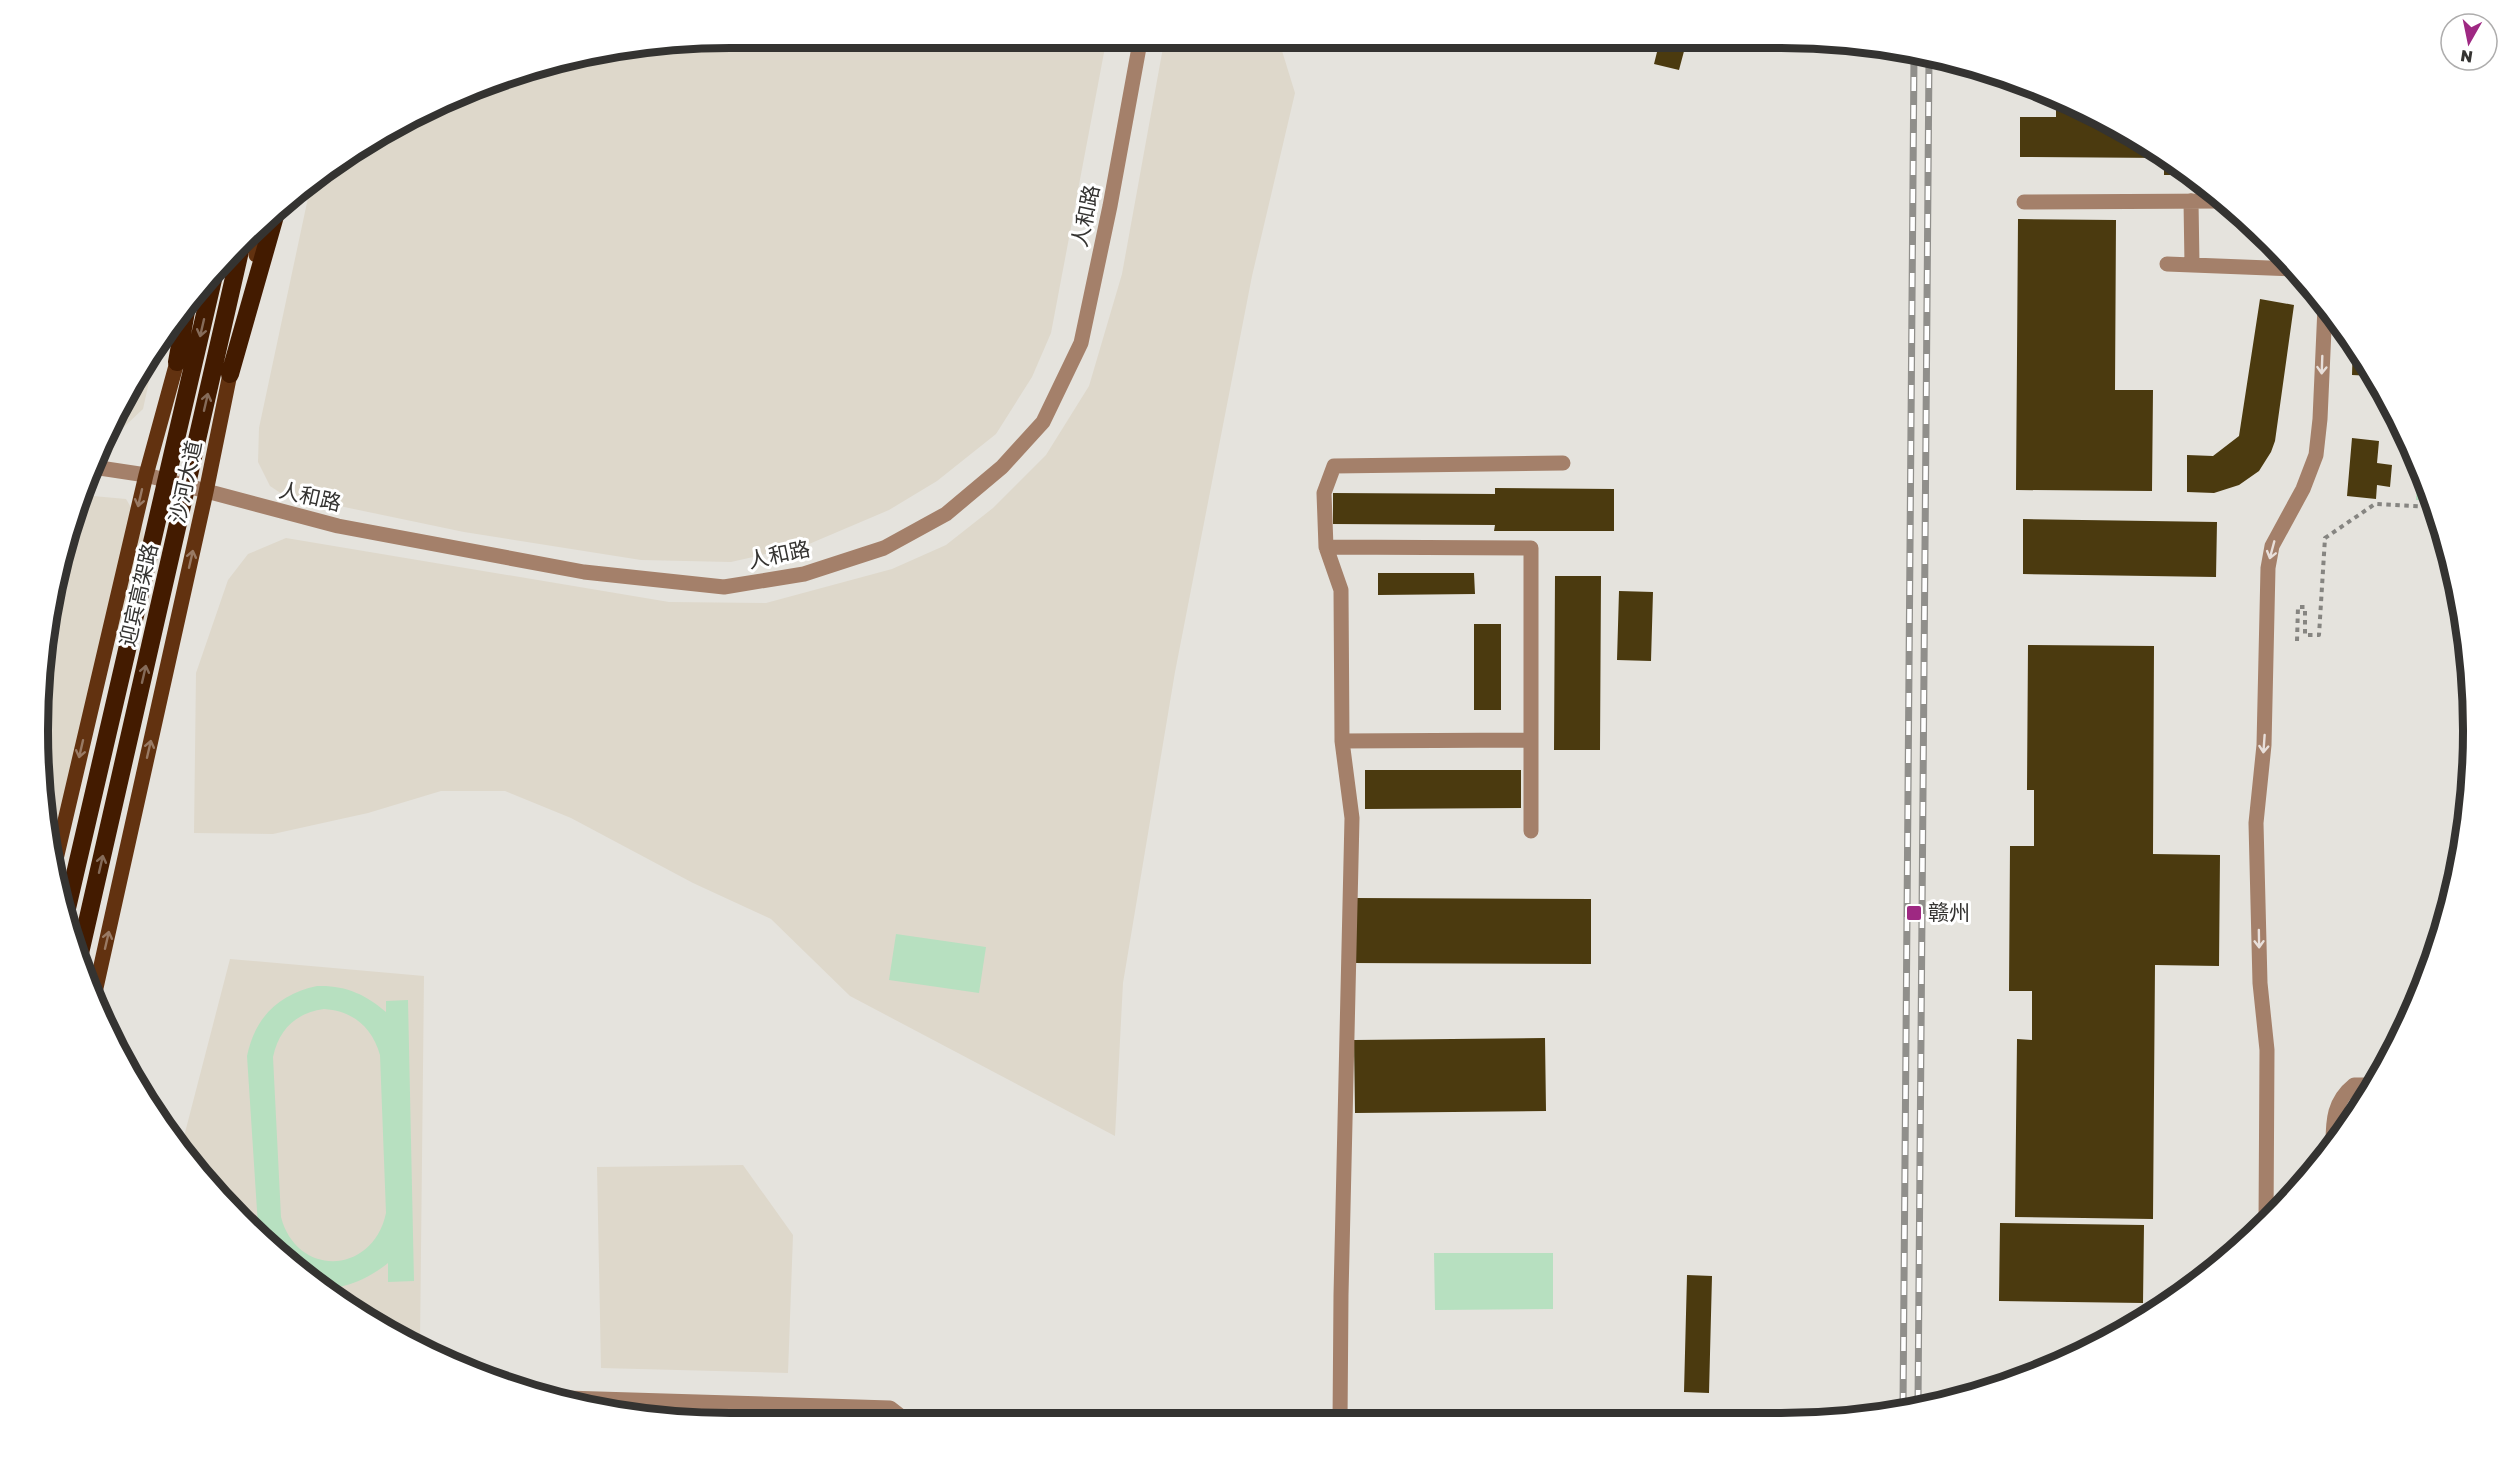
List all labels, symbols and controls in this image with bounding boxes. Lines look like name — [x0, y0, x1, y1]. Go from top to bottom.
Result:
north arrow — [2439, 12, 2499, 72]
text: N — [2459, 46, 2474, 68]
street label: 人和路 — [1066, 182, 1104, 249]
one-way arrow — [196, 318, 207, 337]
one-way arrow — [2317, 355, 2328, 374]
one-way arrow — [201, 393, 212, 412]
street label: 沙河大道 — [164, 438, 206, 526]
street label: 人和路 — [277, 476, 344, 516]
one-way arrow — [134, 488, 146, 507]
street label: 人和路 — [745, 535, 812, 573]
one-way arrow — [2266, 540, 2278, 559]
street label: 迎宾高架路 — [114, 541, 163, 649]
one-way arrow — [186, 550, 198, 569]
one-way arrow — [139, 665, 150, 684]
one-way arrow — [2258, 734, 2269, 754]
one-way arrow — [75, 739, 87, 758]
one-way arrow — [144, 740, 155, 760]
one-way arrow — [95, 855, 107, 874]
place label: 赣州 — [1928, 899, 1970, 925]
marker: 赣州 — [1905, 904, 1923, 922]
one-way arrow — [2253, 928, 2264, 948]
one-way arrow — [101, 931, 113, 950]

